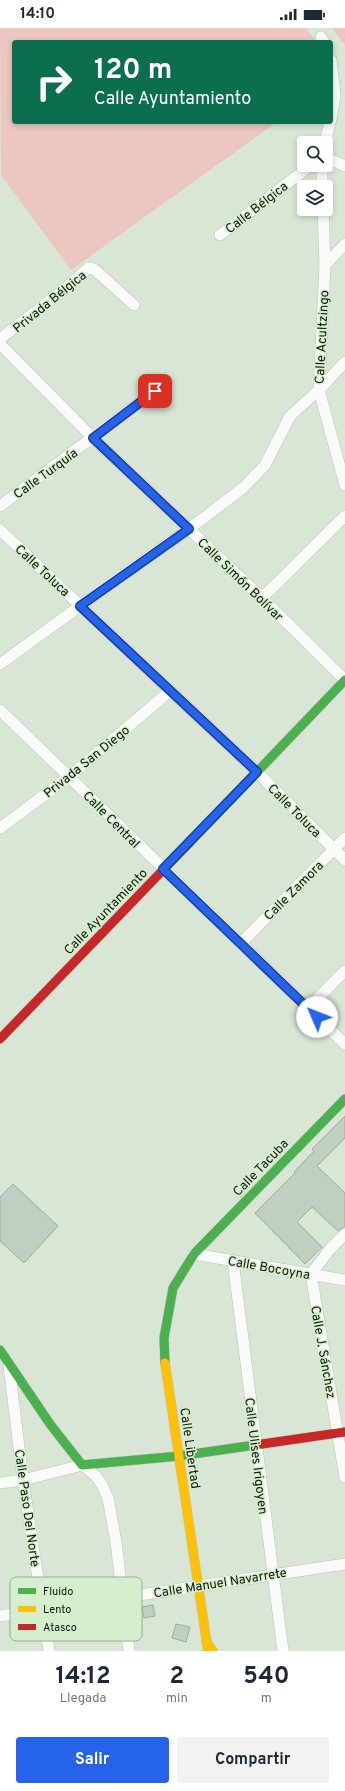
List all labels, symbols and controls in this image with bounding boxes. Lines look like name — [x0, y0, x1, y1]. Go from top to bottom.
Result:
text: 14:10 — [20, 5, 55, 24]
text: 120 m — [94, 53, 172, 89]
icon: right — [28, 56, 80, 108]
text: Calle Ayuntamiento — [94, 88, 251, 111]
map controls — [297, 136, 333, 216]
button: search — [297, 136, 333, 172]
street label: Calle Bélgica — [223, 179, 292, 238]
button: layers — [297, 180, 333, 216]
street label: Privada Bélgica — [10, 268, 90, 337]
street label: Calle Acultzingo — [313, 290, 333, 384]
pin — [138, 374, 172, 408]
icon: arrive — [144, 380, 166, 402]
street label: Calle Turquía — [11, 446, 81, 503]
street label: Calle Simón Bolívar — [193, 535, 286, 625]
street label: Calle Toluca — [11, 542, 72, 601]
street label: Privada San Diego — [41, 723, 134, 802]
street label: Calle Toluca — [263, 781, 324, 842]
street label: Calle Central — [79, 788, 143, 852]
street label: Calle Zamora — [261, 858, 328, 925]
street label: Calle Ayuntamiento — [61, 866, 152, 959]
position arrow — [296, 996, 338, 1038]
street label: Calle Tacuba — [230, 1136, 293, 1200]
street label: Calle Bocoyna — [226, 1254, 311, 1284]
street label: Calle J. Sánchez — [306, 1305, 338, 1400]
street label: Calle Ulises Irigoyen — [240, 1397, 270, 1515]
street label: Calle Libertad — [175, 1407, 203, 1490]
street label: Calle Paso Del Norte — [10, 1448, 42, 1568]
street label: Calle Manuel Navarrete — [153, 1566, 288, 1602]
legend — [10, 1577, 142, 1641]
text: Fluido — [43, 1585, 73, 1599]
text: Lento — [43, 1603, 71, 1617]
text: Atasco — [43, 1621, 77, 1635]
text: 14:12 — [55, 1662, 111, 1692]
text: 2 — [170, 1662, 184, 1692]
text: 540 — [243, 1662, 290, 1692]
text: Llegada — [60, 1691, 106, 1707]
text: min — [166, 1691, 188, 1707]
text: m — [261, 1691, 272, 1707]
button: Salir — [16, 1737, 169, 1783]
button: Compartir — [177, 1737, 329, 1783]

